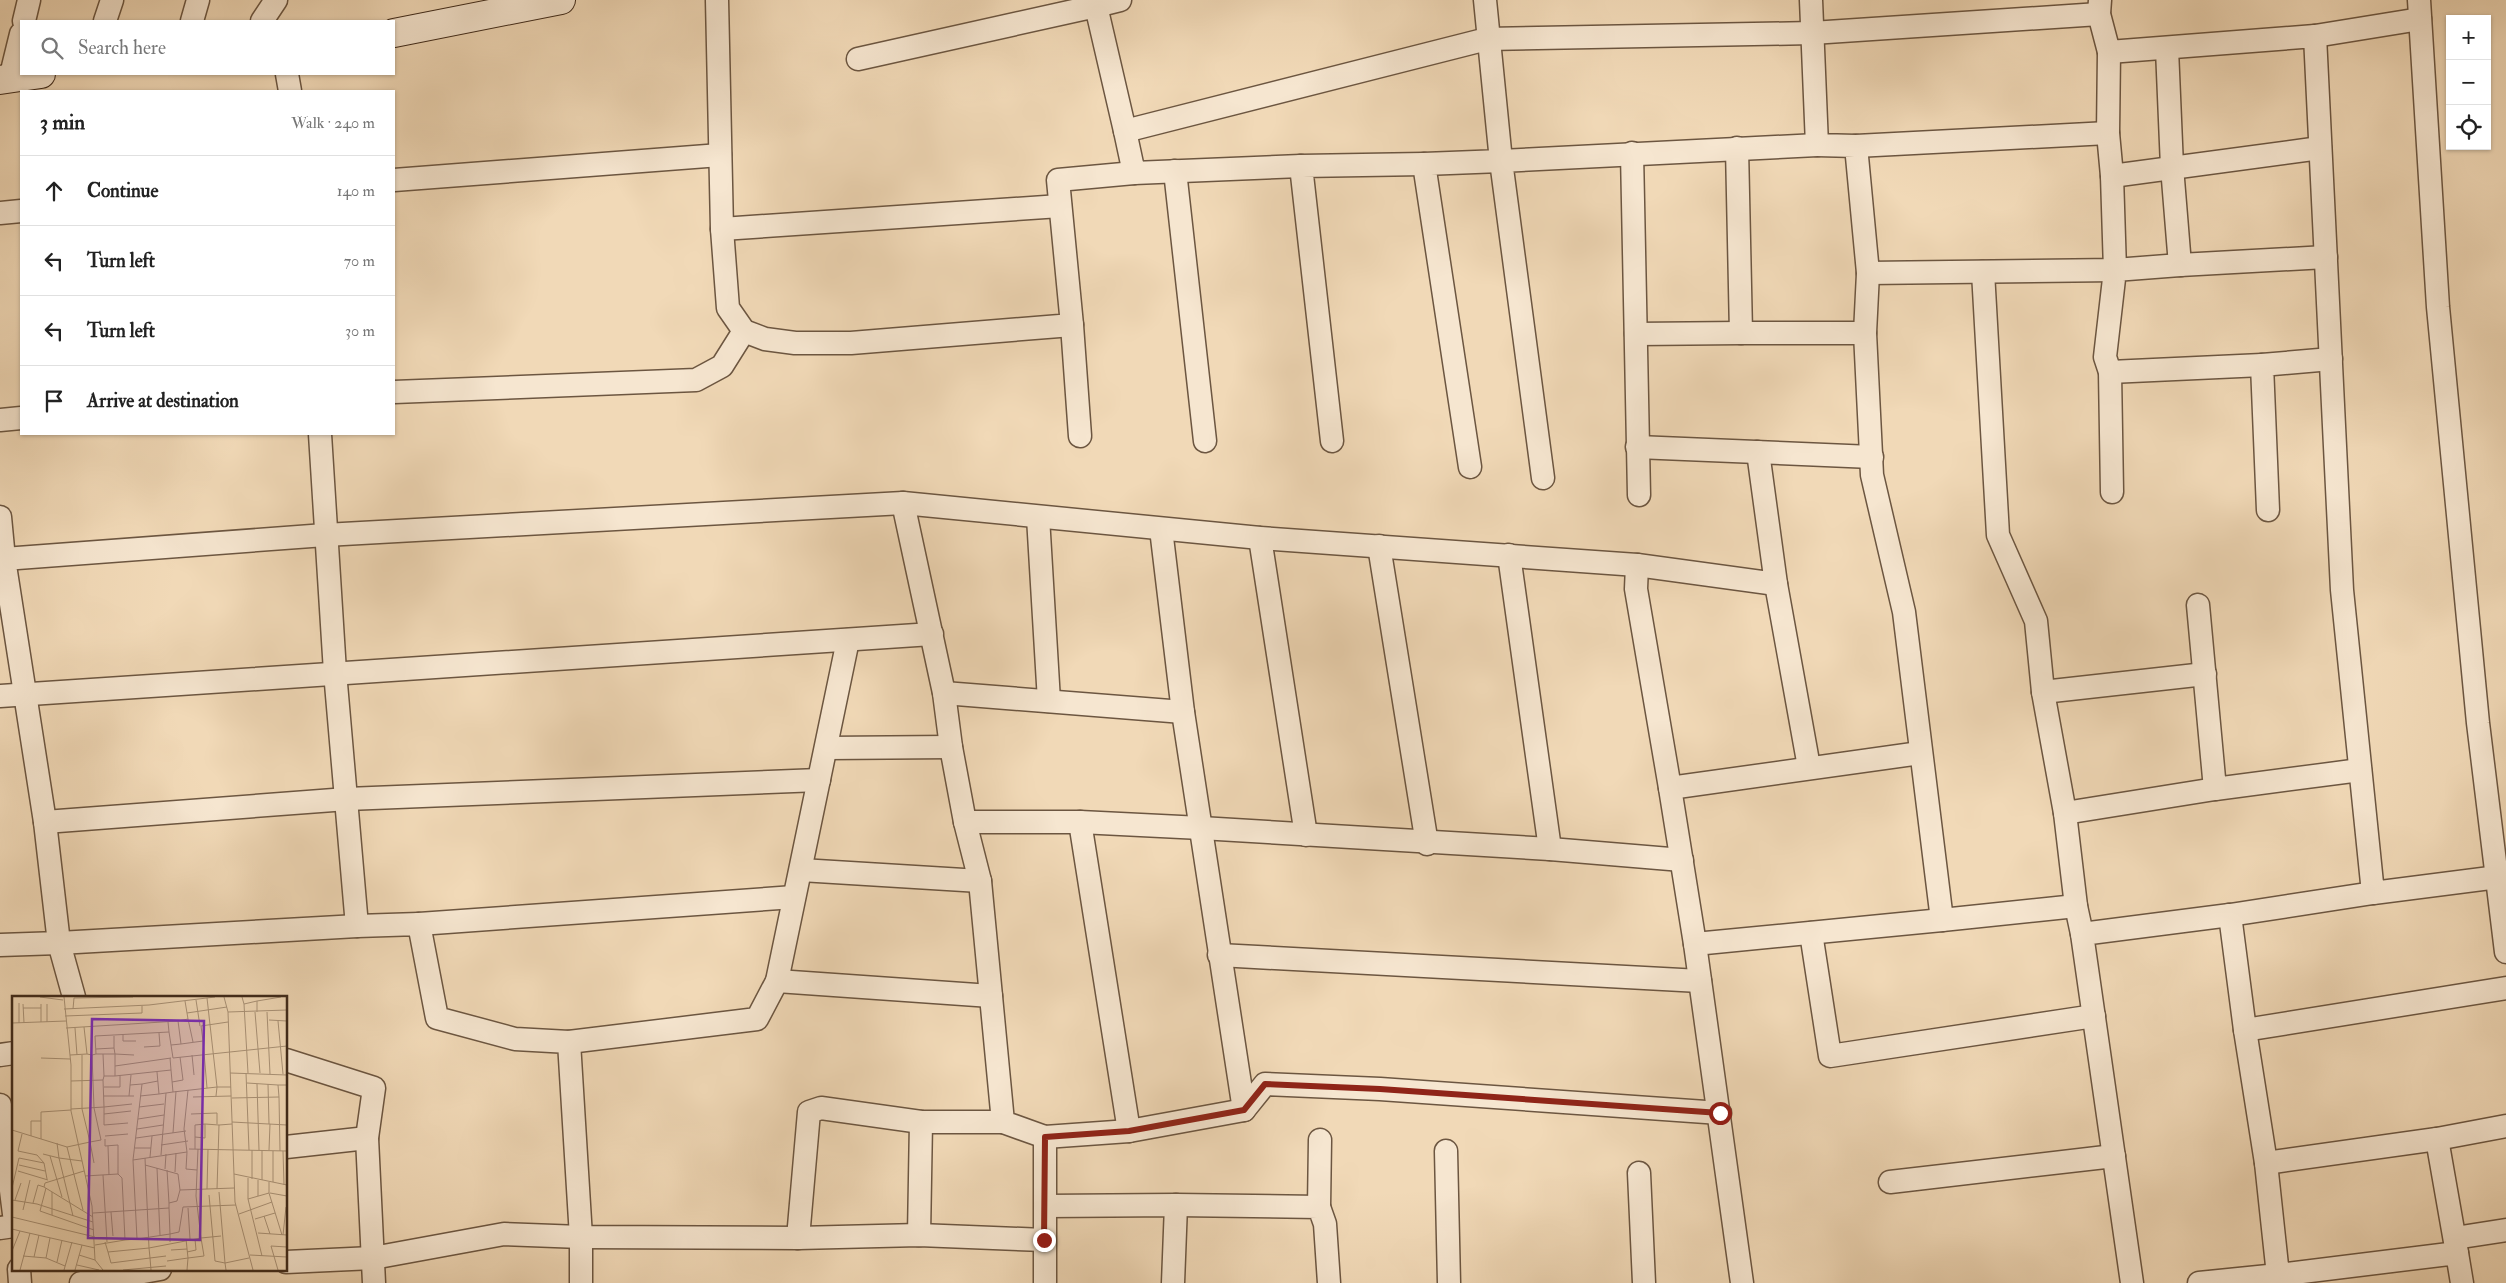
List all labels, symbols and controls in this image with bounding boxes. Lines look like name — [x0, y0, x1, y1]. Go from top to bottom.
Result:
map controls — [2446, 15, 2491, 150]
button: + — [2446, 15, 2491, 60]
search box — [20, 20, 395, 75]
icon: search — [38, 34, 66, 62]
text: Search here — [78, 36, 166, 60]
button: − — [2446, 60, 2491, 105]
button: locate — [2446, 105, 2491, 150]
text: 3 min — [40, 109, 85, 136]
text: Walk · 240 m — [291, 113, 375, 133]
icon: ahead — [40, 177, 68, 205]
text: Continue — [87, 179, 158, 203]
text: 140 m — [337, 181, 375, 201]
icon: left — [40, 247, 68, 275]
text: Turn left — [87, 249, 155, 273]
text: 70 m — [344, 251, 375, 271]
icon: left — [40, 317, 68, 345]
text: Turn left — [87, 319, 155, 343]
text: 30 m — [345, 321, 375, 341]
icon: arrive — [40, 387, 68, 415]
text: Arrive at destination — [87, 389, 239, 413]
inset map — [12, 996, 288, 1270]
route start — [1709, 1102, 1732, 1125]
route end — [1033, 1229, 1056, 1252]

